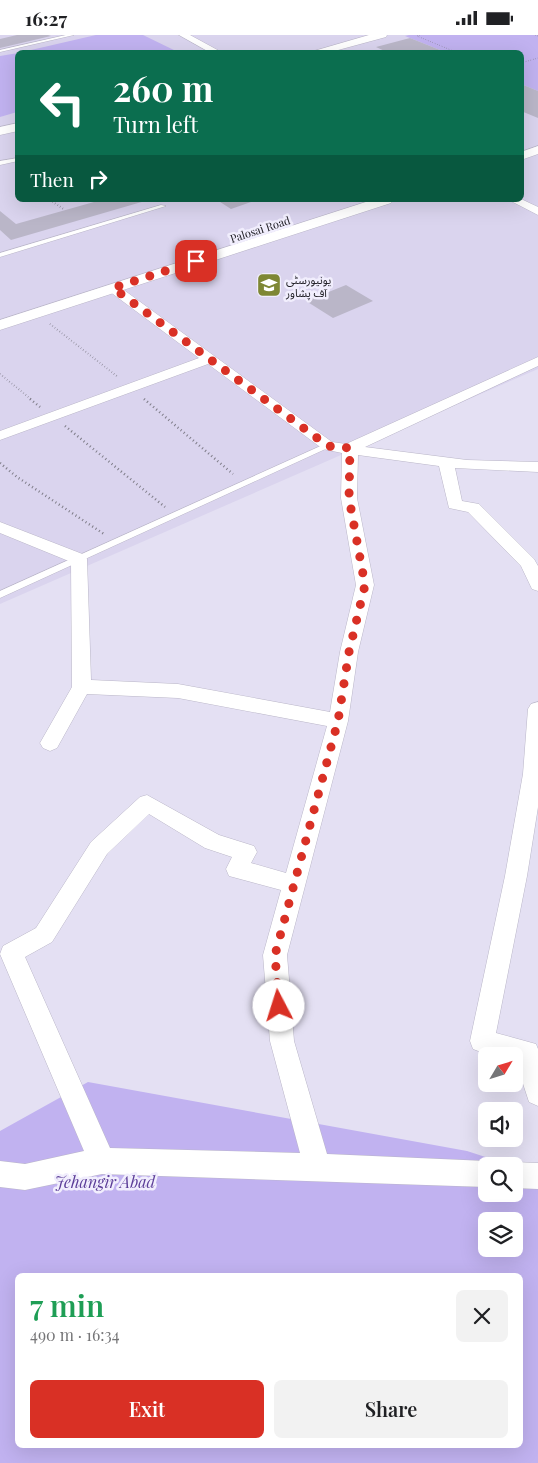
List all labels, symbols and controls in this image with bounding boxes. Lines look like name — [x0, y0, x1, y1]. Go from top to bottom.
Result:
text: 16:27 — [25, 5, 67, 31]
text: 260 m — [113, 64, 213, 111]
icon: left — [30, 70, 95, 135]
text: Turn left — [113, 109, 198, 139]
icon: right — [84, 165, 112, 193]
text: Then — [30, 166, 74, 192]
street label: Palosai Road — [228, 212, 293, 246]
pin — [175, 240, 217, 282]
icon: arrive — [182, 247, 210, 275]
school or university icon: یونیورسٹی آف پشاور — [256, 272, 282, 298]
place label: یونیورسٹی آف پشاور — [285, 272, 331, 301]
position arrow — [252, 979, 304, 1031]
north arrow — [478, 1047, 522, 1093]
map controls — [478, 1047, 523, 1257]
button: sound — [478, 1102, 523, 1147]
button: search — [478, 1157, 523, 1202]
park label: Jehangir Abad — [55, 1171, 157, 1192]
button: layers — [478, 1212, 523, 1257]
text: 7 min — [30, 1285, 104, 1325]
button: close — [456, 1290, 508, 1342]
text: 490 m · 16:34 — [30, 1324, 120, 1345]
button: Exit — [30, 1380, 264, 1438]
button: Share — [274, 1380, 508, 1438]

